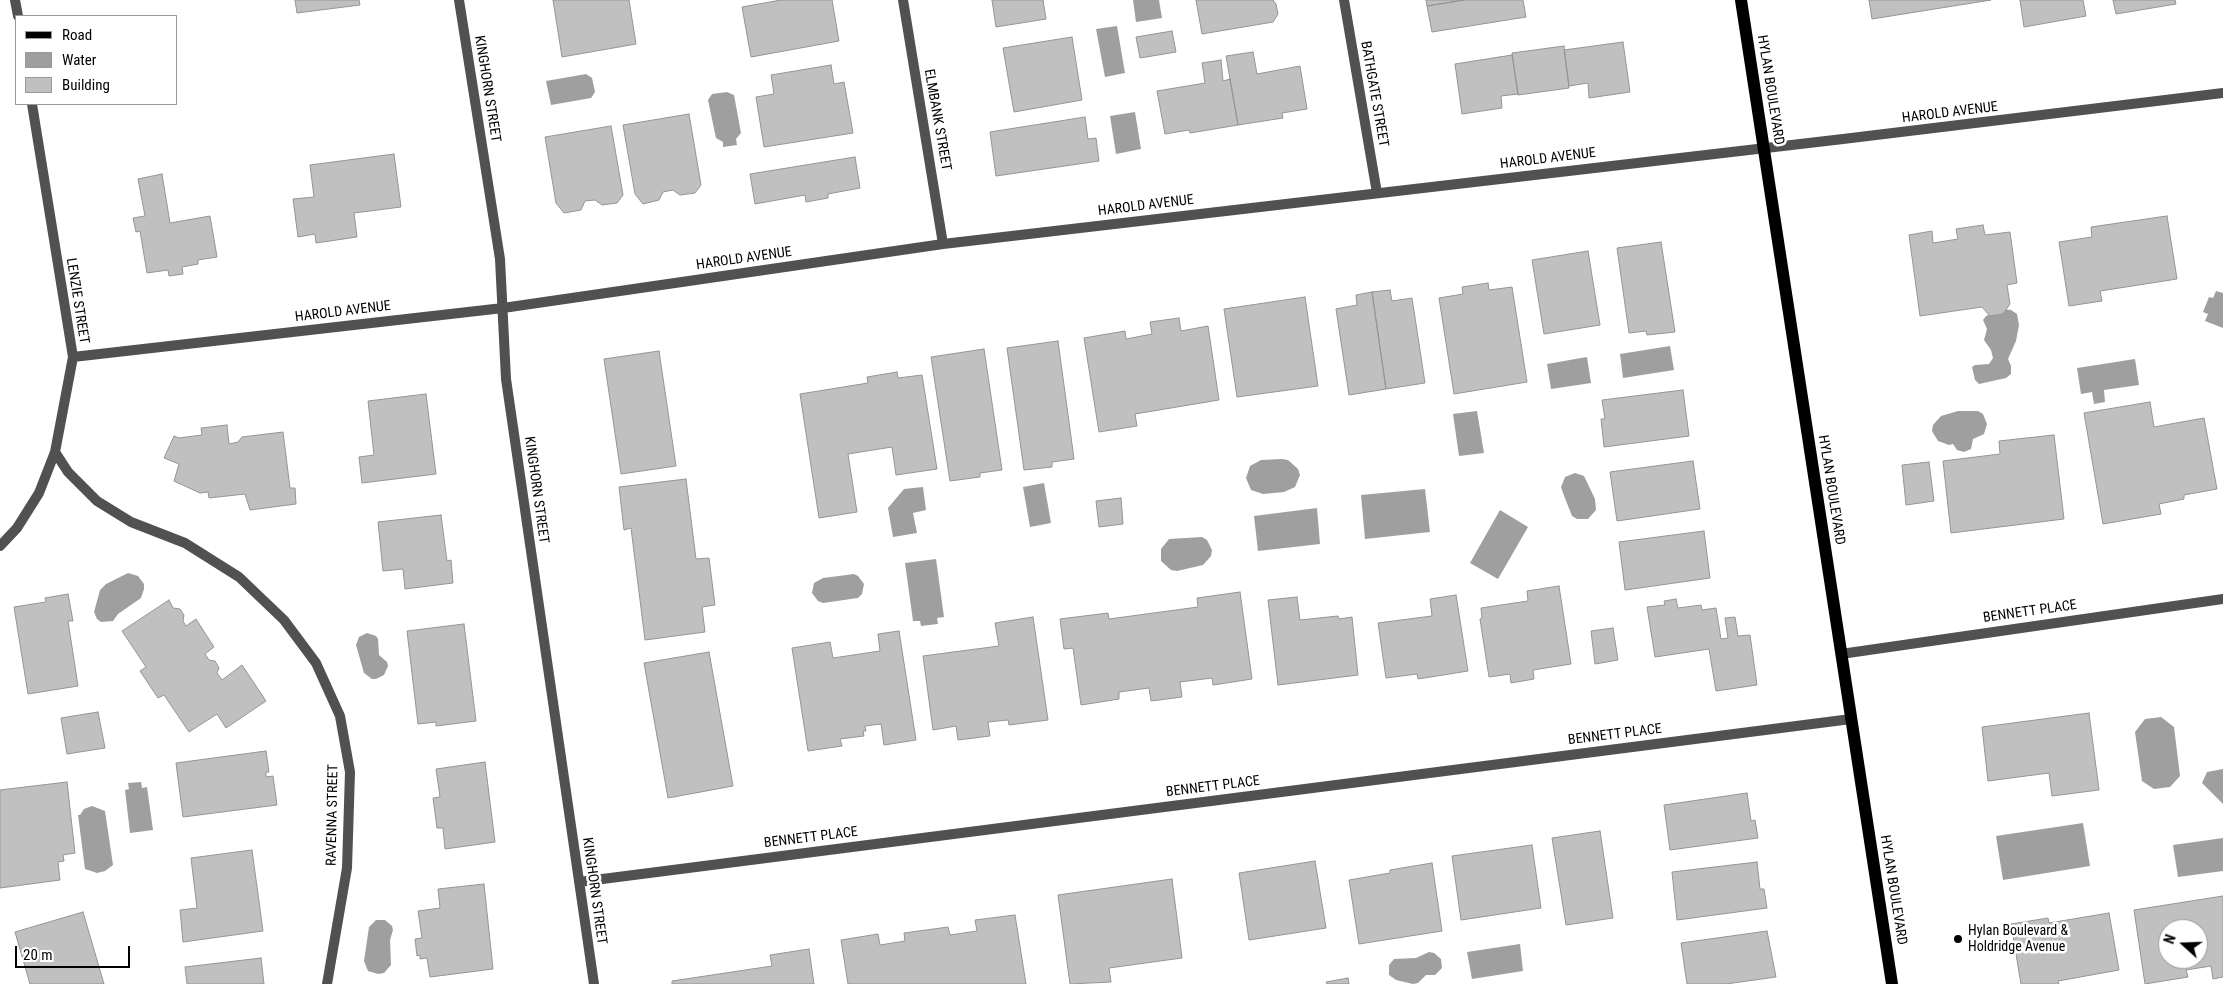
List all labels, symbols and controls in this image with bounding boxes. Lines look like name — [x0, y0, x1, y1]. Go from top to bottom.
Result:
legend — [15, 15, 178, 105]
text: Road — [62, 26, 92, 44]
street label: KINGHORN STREET — [470, 34, 504, 144]
street label: HYLAN BOULEVARD — [1753, 34, 1787, 146]
street label: BATHGATE STREET — [1356, 40, 1392, 148]
text: Water — [62, 51, 96, 69]
street label: ELMBANK STREET — [920, 68, 954, 172]
text: Building — [62, 76, 110, 94]
street label: HAROLD AVENUE — [1901, 99, 1999, 127]
street label: HAROLD AVENUE — [1499, 145, 1597, 173]
street label: HAROLD AVENUE — [1097, 192, 1195, 220]
street label: HAROLD AVENUE — [695, 244, 793, 274]
street label: LENZIE STREET — [62, 257, 92, 345]
street label: HAROLD AVENUE — [294, 298, 392, 326]
street label: HYLAN BOULEVARD — [1814, 434, 1848, 546]
street label: KINGHORN STREET — [520, 435, 552, 545]
street label: BENNETT PLACE — [1982, 597, 2078, 627]
street label: BENNETT PLACE — [1567, 721, 1663, 749]
street label: RAVENNA STREET — [324, 764, 342, 866]
street label: BENNETT PLACE — [1165, 773, 1261, 801]
street label: BENNETT PLACE — [763, 824, 859, 852]
street label: HYLAN BOULEVARD — [1876, 834, 1910, 946]
street label: KINGHORN STREET — [578, 836, 610, 946]
north arrow — [2158, 919, 2208, 969]
place label: Hylan Boulevard & Holdridge Avenue — [1968, 923, 2068, 956]
text: N — [2161, 932, 2179, 946]
marker: Hylan Boulevard & Holdridge Avenue — [1952, 933, 1964, 945]
scale bar — [18, 936, 132, 968]
text: 20 m — [23, 946, 53, 964]

